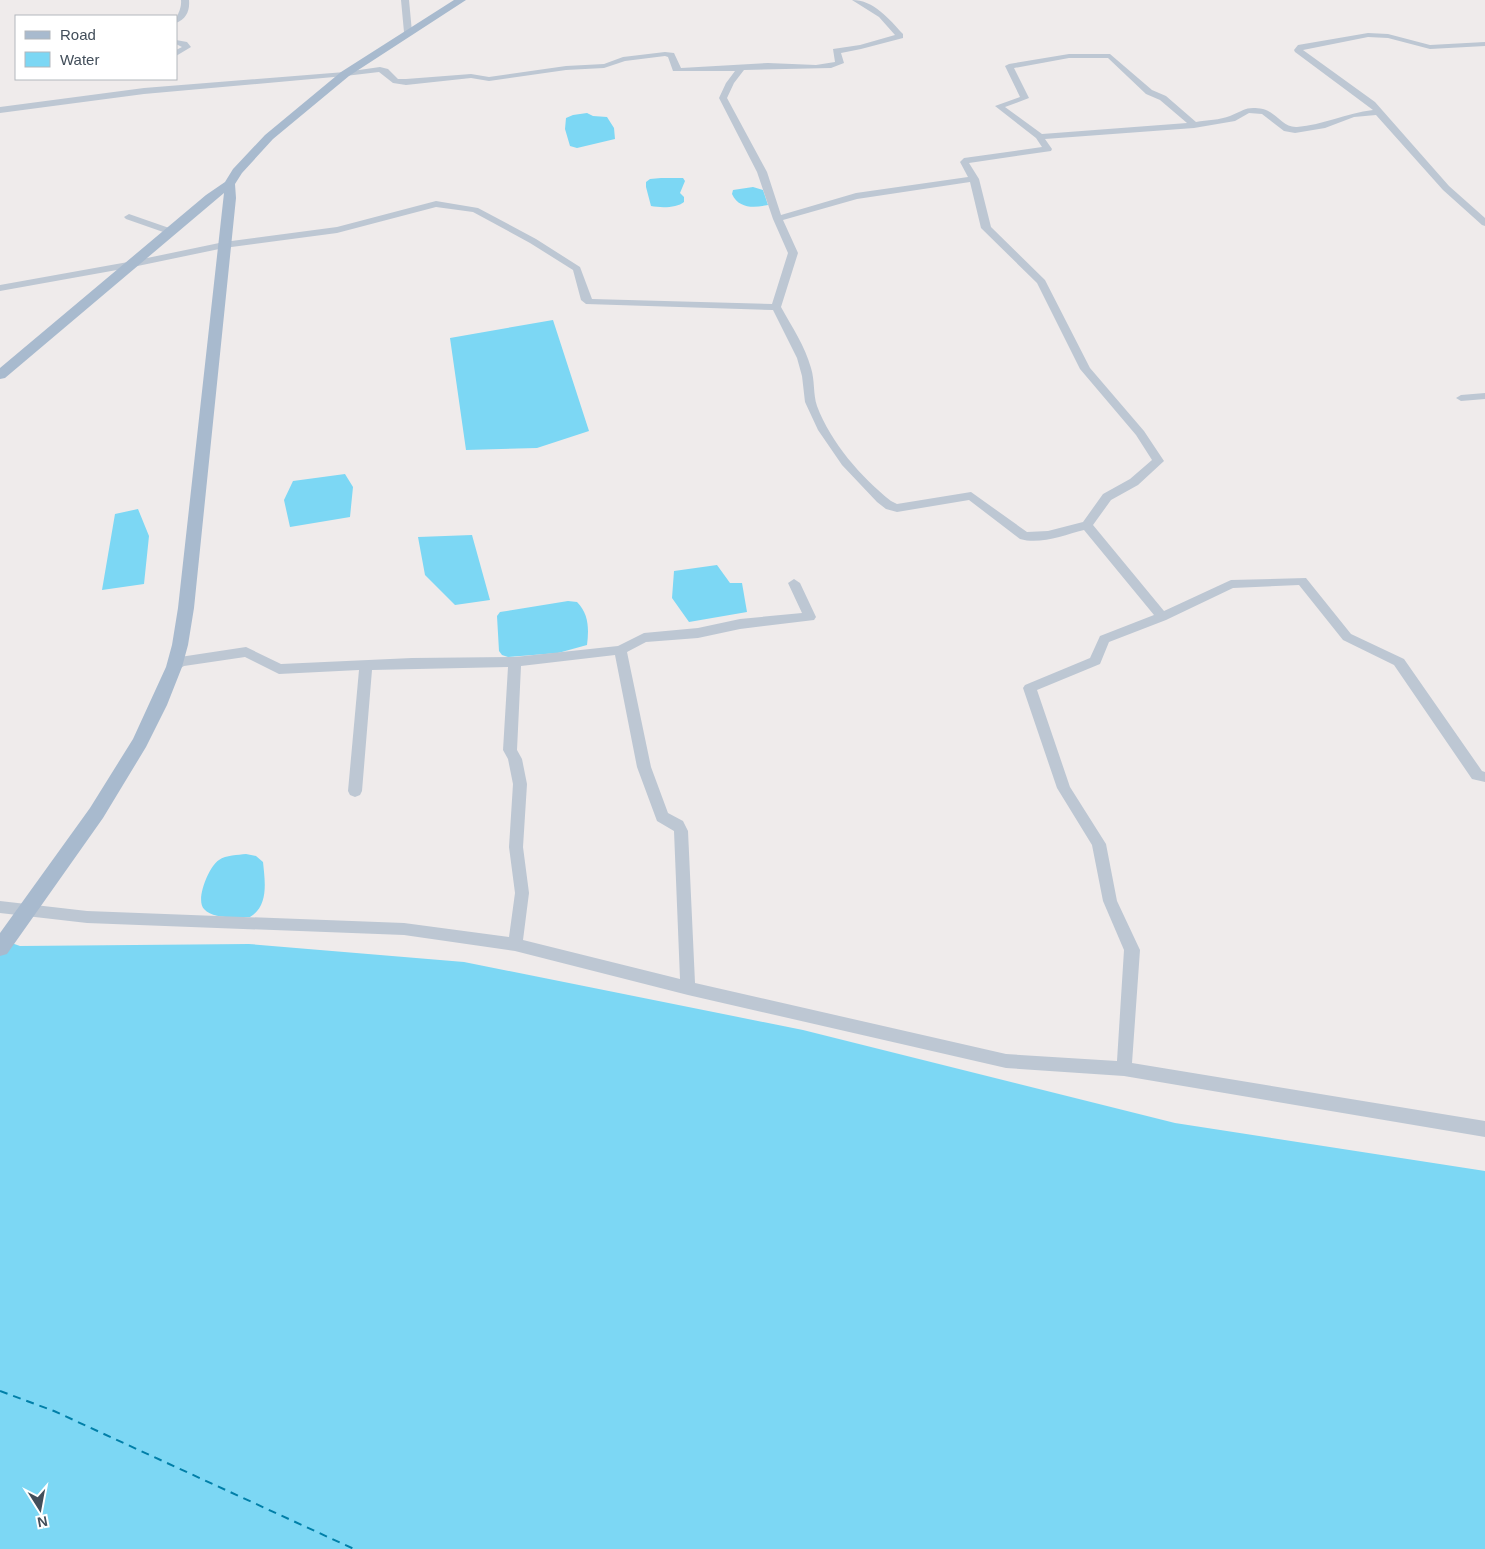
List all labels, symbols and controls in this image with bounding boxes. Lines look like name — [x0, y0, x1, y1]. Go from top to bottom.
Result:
legend — [15, 15, 178, 80]
text: Road — [60, 26, 96, 43]
text: Water — [60, 51, 99, 68]
north arrow — [15, 1484, 65, 1534]
text: N — [36, 1513, 49, 1531]

